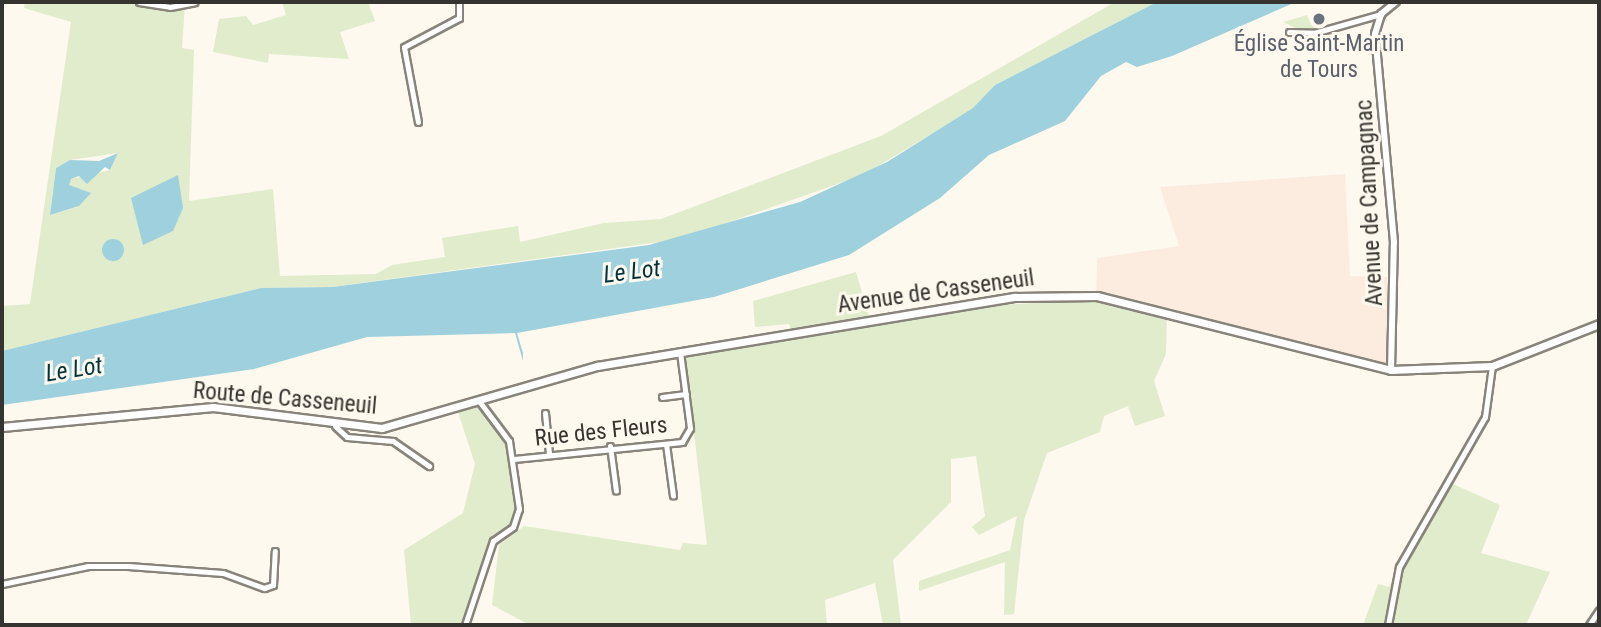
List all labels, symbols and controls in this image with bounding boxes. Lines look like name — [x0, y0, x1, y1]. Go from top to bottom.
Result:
marker: Église Saint-Martin de Tours — [1311, 11, 1327, 27]
place label: Église Saint-Martin de Tours — [1234, 30, 1404, 84]
street label: Avenue de Campagnac — [1351, 99, 1389, 307]
water label: Le Lot — [602, 254, 662, 290]
street label: Avenue de Casseneuil — [836, 265, 1036, 319]
water label: Le Lot — [44, 351, 104, 389]
street label: Route de Casseneuil — [192, 377, 378, 421]
street label: Rue des Fleurs — [533, 411, 669, 453]

